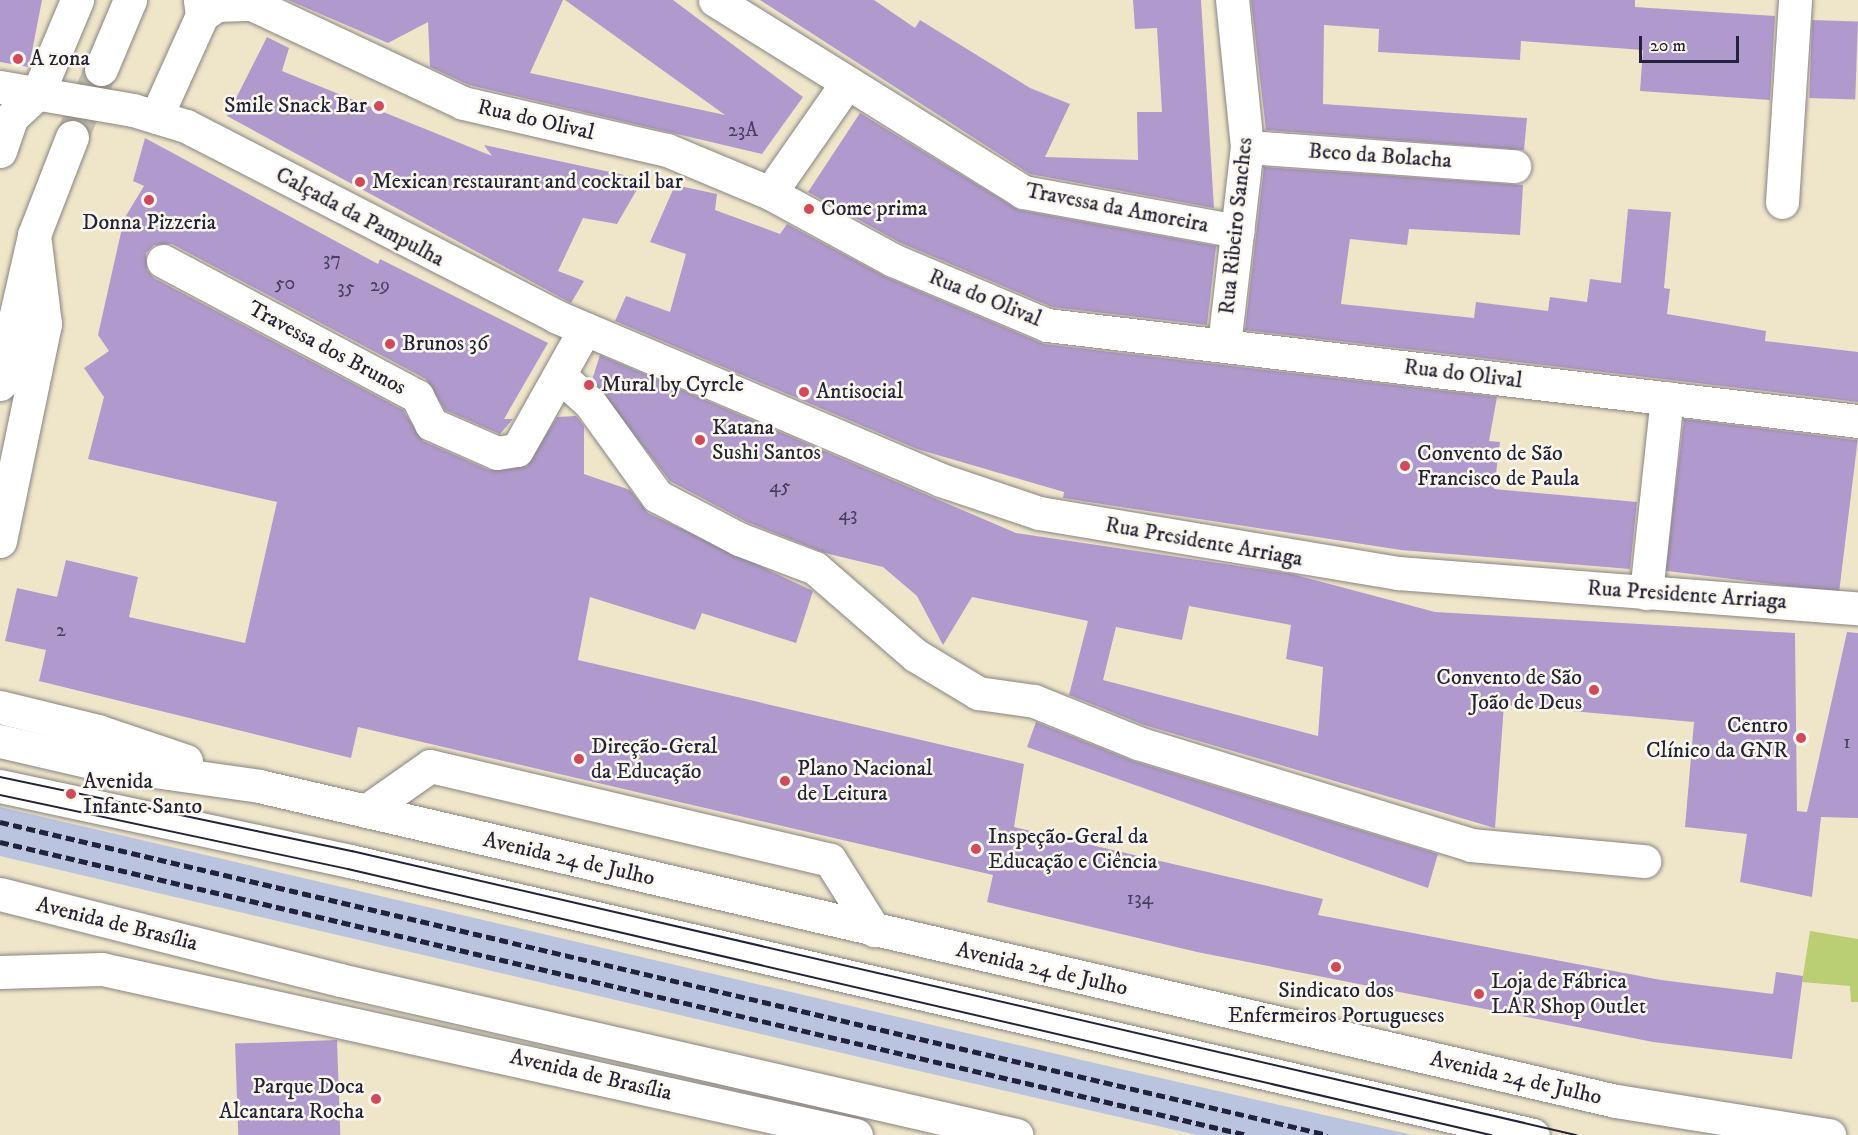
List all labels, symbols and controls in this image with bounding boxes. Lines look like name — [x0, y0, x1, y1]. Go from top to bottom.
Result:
scale bar — [1642, 24, 1742, 62]
text: 20 m — [1650, 35, 1686, 57]
place label: A zona — [30, 46, 90, 72]
marker: A zona — [11, 52, 25, 66]
place label: Smile Snack Bar — [224, 93, 367, 119]
street label: Rua do Olival — [475, 94, 597, 146]
marker: Smile Snack Bar — [372, 99, 386, 113]
house number: 23A — [728, 118, 758, 142]
street label: Rua Ribeiro Sanches — [1214, 136, 1258, 316]
street label: Beco da Bolacha — [1307, 138, 1453, 174]
street label: Calçada da Pampulha — [271, 161, 449, 273]
place label: Mexican restaurant and cocktail bar — [372, 169, 683, 195]
marker: Mexican restaurant and cocktail bar — [353, 175, 367, 189]
street label: Travessa da Amoreira — [1023, 177, 1211, 239]
marker: Donna Pizzeria — [142, 193, 156, 207]
place label: Come prima — [821, 196, 927, 222]
marker: Come prima — [802, 202, 816, 216]
place label: Donna Pizzeria — [82, 210, 216, 236]
house number: 37 — [323, 247, 341, 271]
street label: Rua do Olival — [925, 263, 1045, 333]
house number: 50 — [275, 271, 295, 295]
house number: 29 — [370, 273, 390, 297]
house number: 35 — [337, 275, 355, 299]
street label: Travessa dos Brunos — [243, 295, 411, 401]
place label: Brunos 36 — [402, 331, 488, 357]
marker: Brunos 36 — [383, 337, 397, 351]
street label: Rua do Olival — [1402, 354, 1524, 394]
place label: Mural by Cyrcle — [601, 372, 744, 398]
marker: Mural by Cyrcle — [582, 378, 596, 392]
place label: Antisocial — [816, 379, 903, 405]
marker: Antisocial — [797, 385, 811, 399]
place label: Katana Sushi Santos — [712, 414, 821, 466]
marker: Katana Sushi Santos — [693, 433, 707, 447]
place label: Convento de São Francisco de Paula — [1417, 440, 1579, 492]
marker: Convento de São Francisco de Paula — [1398, 459, 1412, 473]
house number: 45 — [769, 474, 791, 498]
house number: 43 — [839, 502, 857, 526]
street label: Rua Presidente Arriaga — [1103, 512, 1305, 572]
street label: Rua Presidente Arriaga — [1586, 575, 1788, 615]
house number: 2 — [56, 618, 66, 642]
place label: Convento de São João de Deus — [1436, 664, 1582, 716]
marker: Convento de São João de Deus — [1587, 683, 1601, 697]
place label: Centro Clínico da GNR — [1646, 712, 1788, 764]
marker: Centro Clínico da GNR — [1792, 729, 1810, 747]
house number: 1 — [1843, 730, 1851, 754]
place label: Direção-Geral da Educação — [591, 733, 717, 784]
marker: Direção-Geral da Educação — [572, 752, 586, 766]
place label: Plano Nacional de Leitura — [797, 755, 933, 806]
place label: Avenida Infante Santo — [83, 768, 202, 819]
marker: Plano Nacional de Leitura — [778, 774, 792, 788]
marker: Avenida Infante Santo — [64, 787, 78, 801]
place label: Inspeção-Geral da Educação e Ciência — [988, 823, 1157, 874]
street label: Avenida 24 de Julho — [481, 826, 657, 892]
marker: Inspeção-Geral da Educação e Ciência — [969, 842, 983, 856]
house number: 134 — [1127, 886, 1153, 910]
street label: Avenida de Brasília — [34, 891, 200, 957]
street label: Avenida 24 de Julho — [954, 936, 1130, 1002]
marker: Sindicato dos Enfermeiros Portugueses — [1329, 960, 1343, 974]
place label: Loja de Fábrica LAR Shop Outlet — [1491, 968, 1646, 1020]
place label: Sindicato dos Enfermeiros Portugueses — [1228, 977, 1444, 1028]
marker: Loja de Fábrica LAR Shop Outlet — [1472, 987, 1486, 1001]
street label: Avenida de Brasília — [507, 1044, 675, 1106]
street label: Avenida 24 de Julho — [1428, 1045, 1604, 1111]
place label: Parque Doca Alcantara Rocha — [219, 1073, 364, 1124]
marker: Parque Doca Alcantara Rocha — [369, 1092, 383, 1106]

